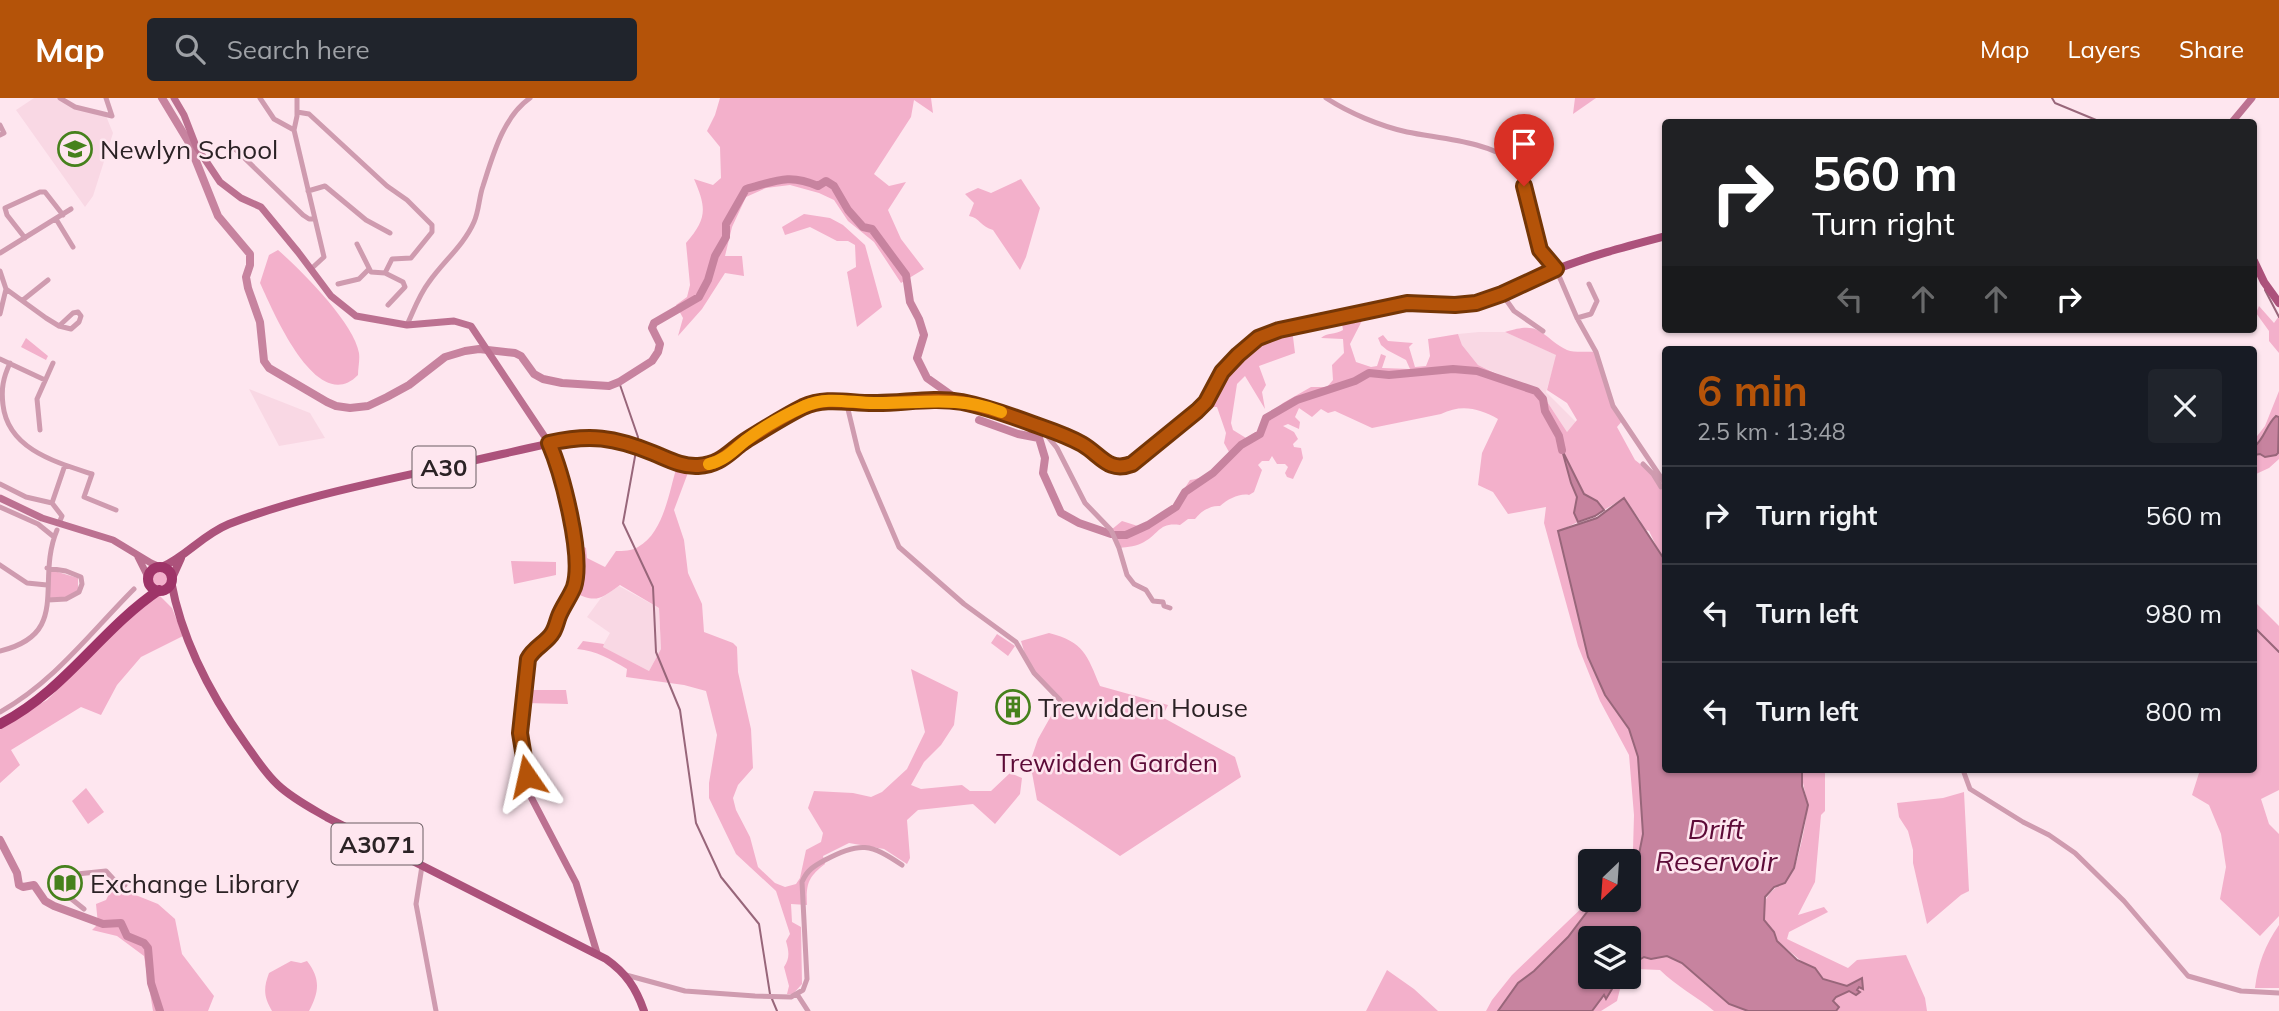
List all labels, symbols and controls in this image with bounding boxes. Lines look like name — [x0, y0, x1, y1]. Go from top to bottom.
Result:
search box — [147, 18, 637, 81]
text: Map — [35, 29, 105, 70]
icon: search — [171, 30, 209, 68]
text: Search here — [227, 33, 370, 66]
text: Map — [1980, 34, 2029, 64]
text: Layers — [2067, 34, 2141, 64]
text: Share — [2179, 34, 2244, 64]
pin — [1494, 114, 1554, 186]
icon: arrive — [1505, 125, 1543, 163]
school or university icon: Newlyn School — [56, 130, 94, 168]
place label: Newlyn School — [100, 133, 278, 166]
text: 560 m — [1812, 142, 1958, 203]
icon: right — [1697, 147, 1788, 238]
text: Turn right — [1812, 203, 1955, 243]
icon: left — [1831, 280, 1869, 318]
icon: ahead — [1904, 280, 1942, 318]
icon: ahead — [1977, 280, 2015, 318]
icon: right — [2050, 280, 2088, 318]
text: 6 min — [1697, 364, 1808, 417]
button: close — [2148, 369, 2222, 443]
text: 2.5 km · 13:48 — [1697, 417, 1846, 446]
road number: A30 — [412, 446, 476, 488]
icon: right — [1697, 496, 1735, 534]
text: Turn right — [1756, 499, 1877, 532]
text: 560 m — [2146, 499, 2222, 532]
icon: left — [1697, 594, 1735, 632]
text: Turn left — [1756, 597, 1858, 630]
text: 980 m — [2146, 597, 2222, 630]
building icon: Trewidden House — [994, 688, 1032, 726]
place label: Trewidden House — [1038, 691, 1248, 724]
icon: left — [1697, 692, 1735, 730]
text: Turn left — [1756, 695, 1858, 728]
text: 800 m — [2146, 695, 2222, 728]
position arrow — [490, 739, 564, 813]
park label: Trewidden Garden — [996, 746, 1218, 779]
water label: Drift Reservoir — [1655, 811, 1779, 878]
road number: A3071 — [332, 824, 422, 864]
north arrow — [1578, 849, 1642, 912]
map controls — [1578, 849, 1641, 989]
library icon: Exchange Library — [46, 864, 84, 902]
place label: Exchange Library — [90, 867, 300, 900]
button: layers — [1578, 926, 1641, 989]

